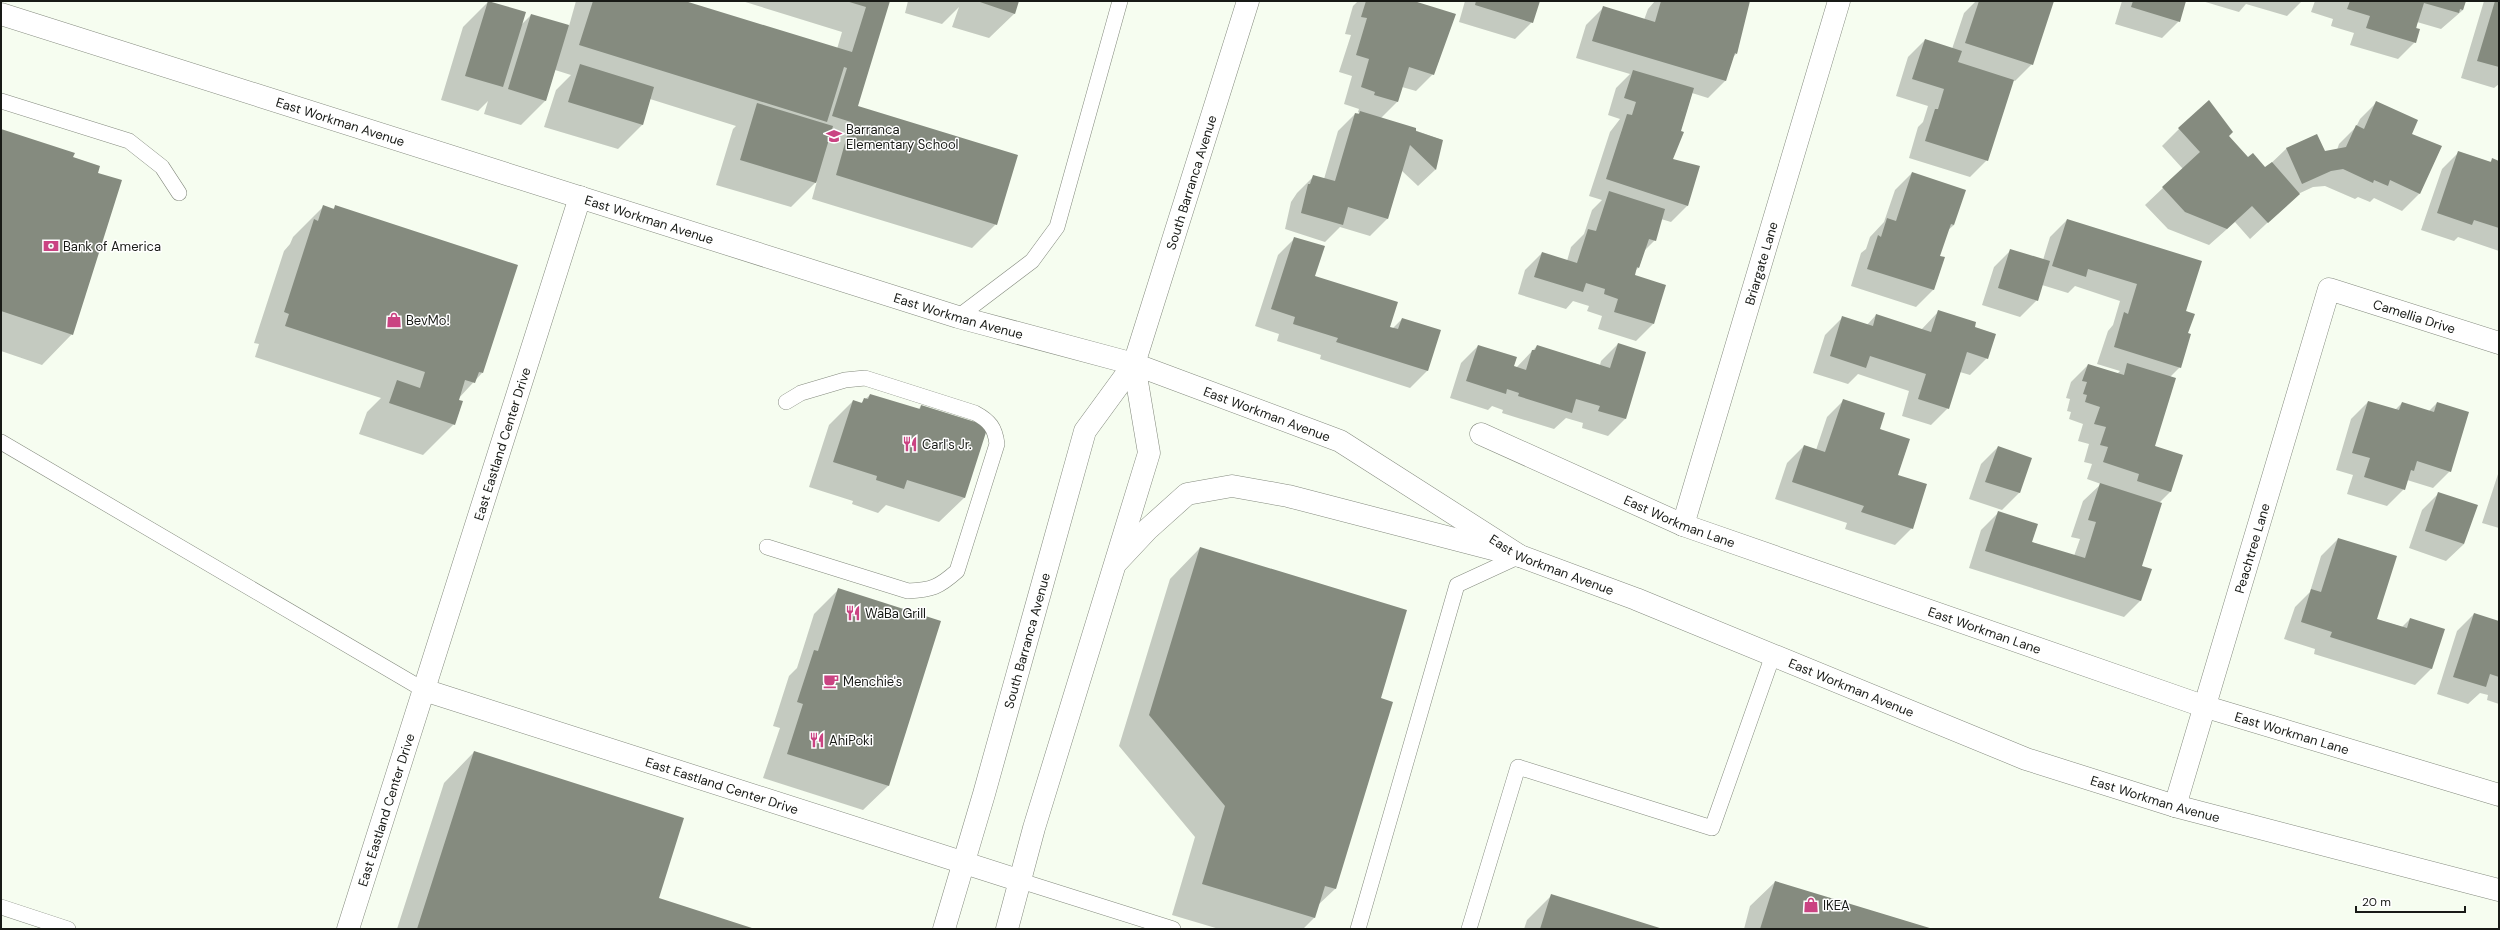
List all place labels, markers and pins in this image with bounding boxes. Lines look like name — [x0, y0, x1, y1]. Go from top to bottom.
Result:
place label: Barranca Elementary School — [846, 121, 959, 153]
school or university icon: Barranca Elementary School — [825, 127, 843, 145]
bank icon: Bank of America — [42, 237, 60, 255]
place label: Bank of America — [63, 238, 161, 255]
shop icon: BevMo! — [385, 311, 403, 329]
place label: BevMo! — [406, 312, 450, 329]
restaurant icon: Carl's Jr. — [901, 435, 919, 453]
place label: Carl's Jr. — [922, 436, 972, 453]
restaurant icon: WaBa Grill — [844, 604, 862, 622]
place label: WaBa Grill — [865, 605, 926, 622]
cafe icon: Menchie's — [822, 672, 840, 690]
place label: Menchie's — [843, 673, 902, 690]
restaurant icon: AhiPoki — [808, 731, 826, 749]
place label: AhiPoki — [829, 732, 873, 749]
shop icon: IKEA — [1802, 896, 1820, 914]
place label: IKEA — [1823, 897, 1850, 914]

